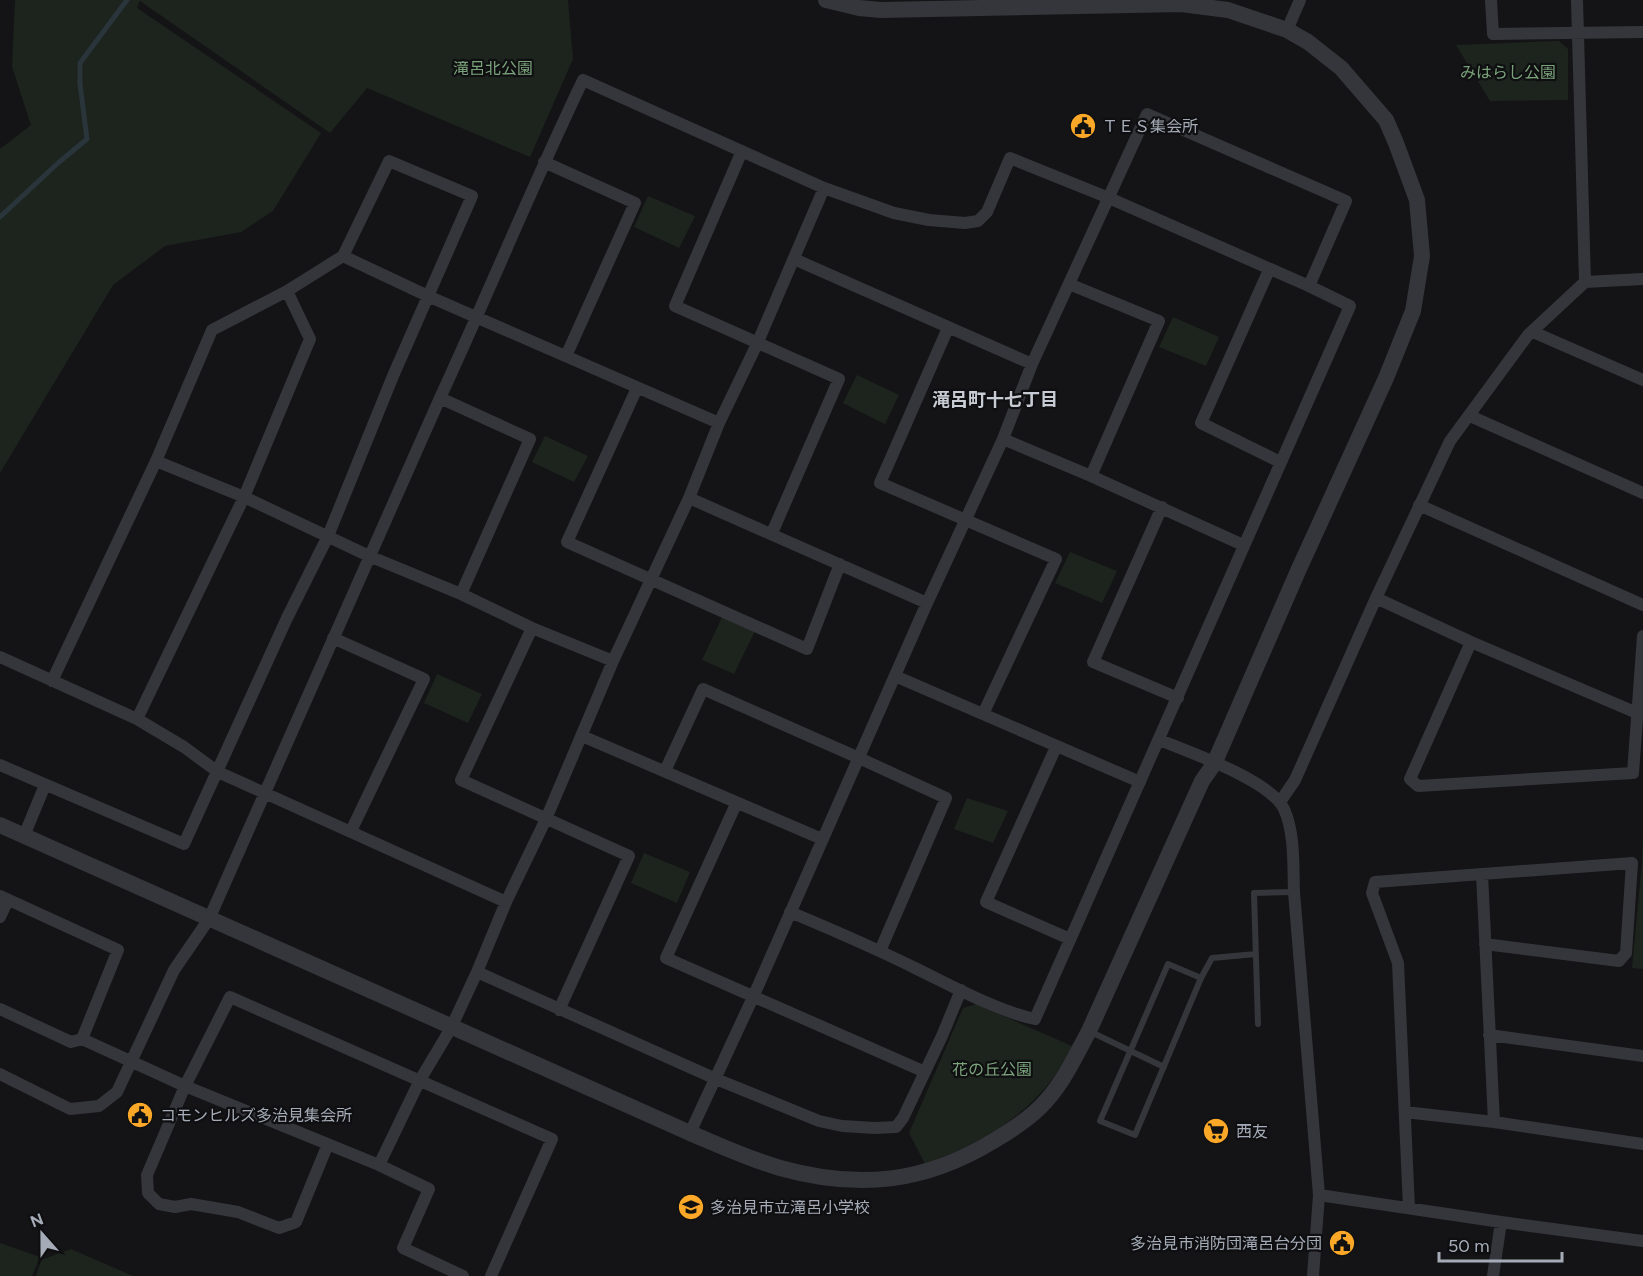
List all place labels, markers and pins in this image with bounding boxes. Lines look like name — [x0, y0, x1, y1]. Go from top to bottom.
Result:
public building icon: ＴＥＳ集会所 — [1068, 111, 1098, 141]
place label: ＴＥＳ集会所 — [1102, 117, 1198, 136]
public building icon: コモンヒルズ多治見集会所 — [125, 1100, 155, 1130]
place label: コモンヒルズ多治見集会所 — [160, 1106, 352, 1125]
supermarket icon: 西友 — [1201, 1116, 1231, 1146]
place label: 西友 — [1236, 1122, 1268, 1141]
school or university icon: 多治見市立滝呂小学校 — [676, 1192, 706, 1222]
place label: 多治見市立滝呂小学校 — [710, 1198, 870, 1217]
public building icon: 多治見市消防団滝呂台分団 — [1327, 1228, 1357, 1258]
place label: 多治見市消防団滝呂台分団 — [1130, 1234, 1322, 1253]

